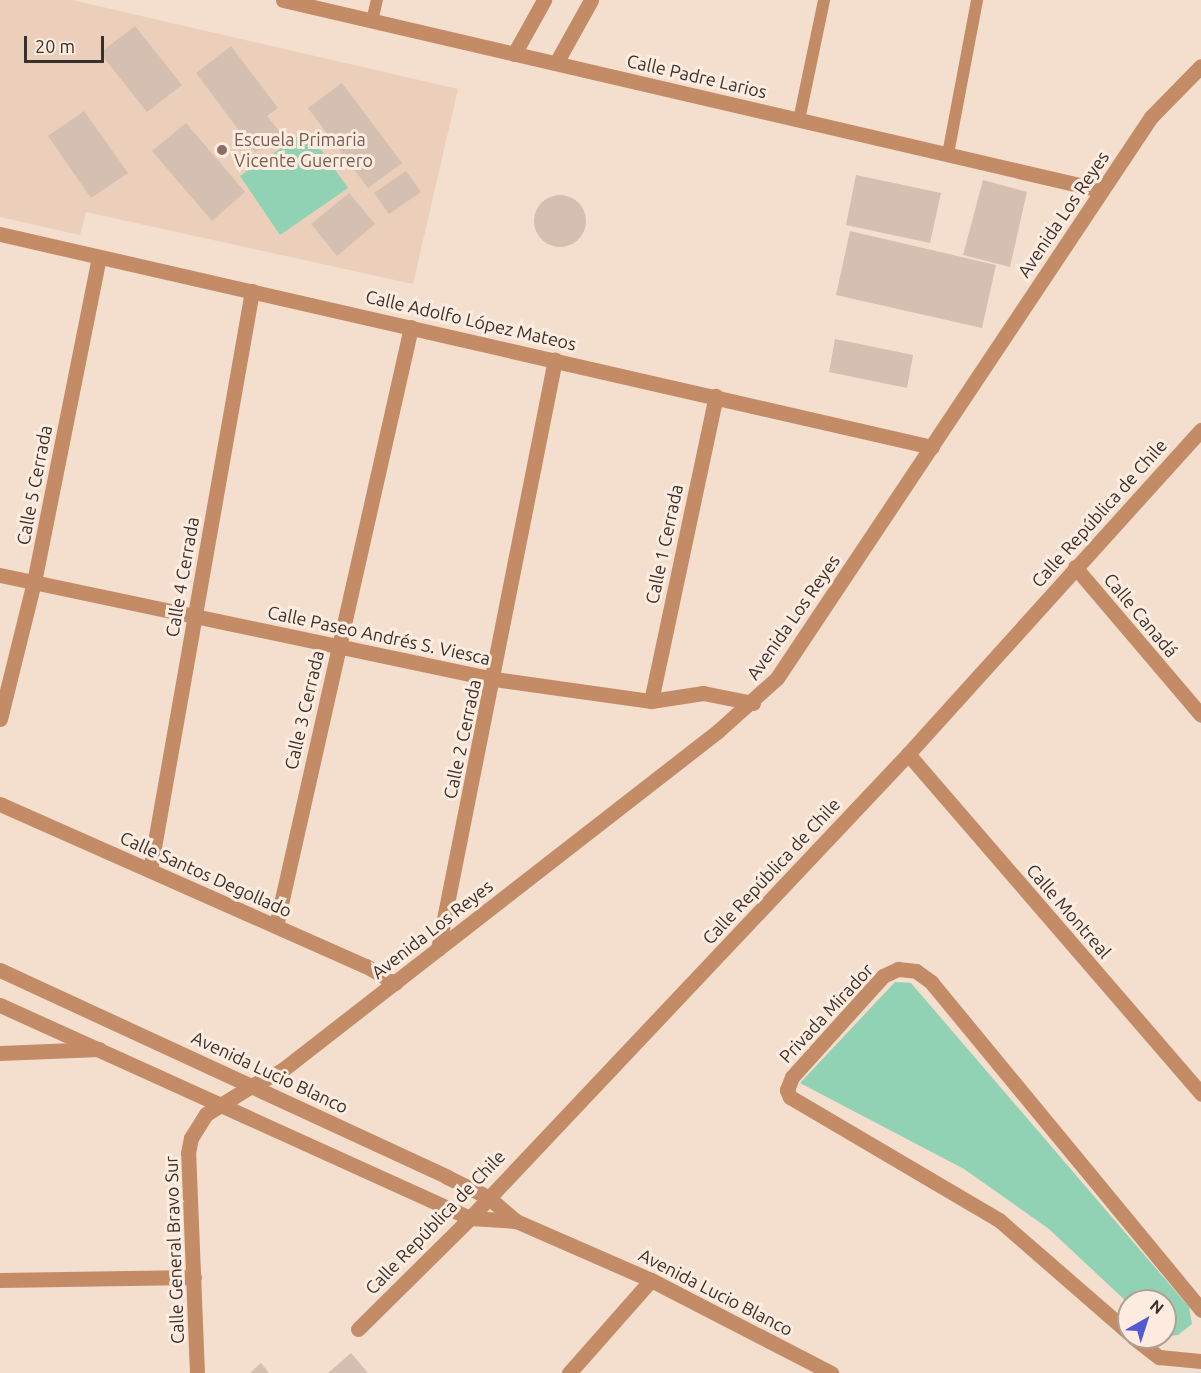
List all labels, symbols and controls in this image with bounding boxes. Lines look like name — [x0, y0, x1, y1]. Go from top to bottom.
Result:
scale bar — [27, 24, 106, 62]
text: 20 m — [35, 36, 75, 56]
street label: Calle Padre Larios — [625, 49, 769, 103]
place label: Escuela Primaria Vicente Guerrero — [234, 129, 373, 172]
marker: Escuela Primaria Vicente Guerrero — [215, 143, 229, 157]
street label: Avenida Los Reyes — [1013, 147, 1113, 281]
street label: Calle Adolfo López Mateos — [364, 285, 578, 355]
street label: Calle 5 Cerrada — [12, 423, 56, 547]
street label: Calle República de Chile — [1027, 434, 1171, 592]
street label: Calle 1 Cerrada — [641, 482, 687, 606]
street label: Calle 4 Cerrada — [161, 515, 203, 639]
street label: Avenida Los Reyes — [742, 550, 844, 684]
street label: Calle Canadá — [1099, 568, 1183, 662]
street label: Calle Paseo Andrés S. Viesca — [266, 601, 492, 669]
street label: Calle 3 Cerrada — [280, 648, 328, 772]
street label: Calle 2 Cerrada — [439, 677, 485, 801]
street label: Calle República de Chile — [698, 793, 844, 949]
street label: Calle Santos Degollado — [117, 826, 295, 922]
street label: Calle Montreal — [1022, 859, 1116, 963]
street label: Avenida Los Reyes — [367, 875, 497, 983]
street label: Privada Mirador — [775, 959, 877, 1067]
street label: Avenida Lucio Blanco — [188, 1026, 352, 1118]
street label: Calle República de Chile — [361, 1145, 509, 1299]
street label: Calle General Bravo Sur — [160, 1156, 188, 1344]
street label: Avenida Lucio Blanco — [635, 1244, 797, 1340]
north arrow — [1117, 1289, 1177, 1349]
text: N — [1147, 1296, 1167, 1317]

